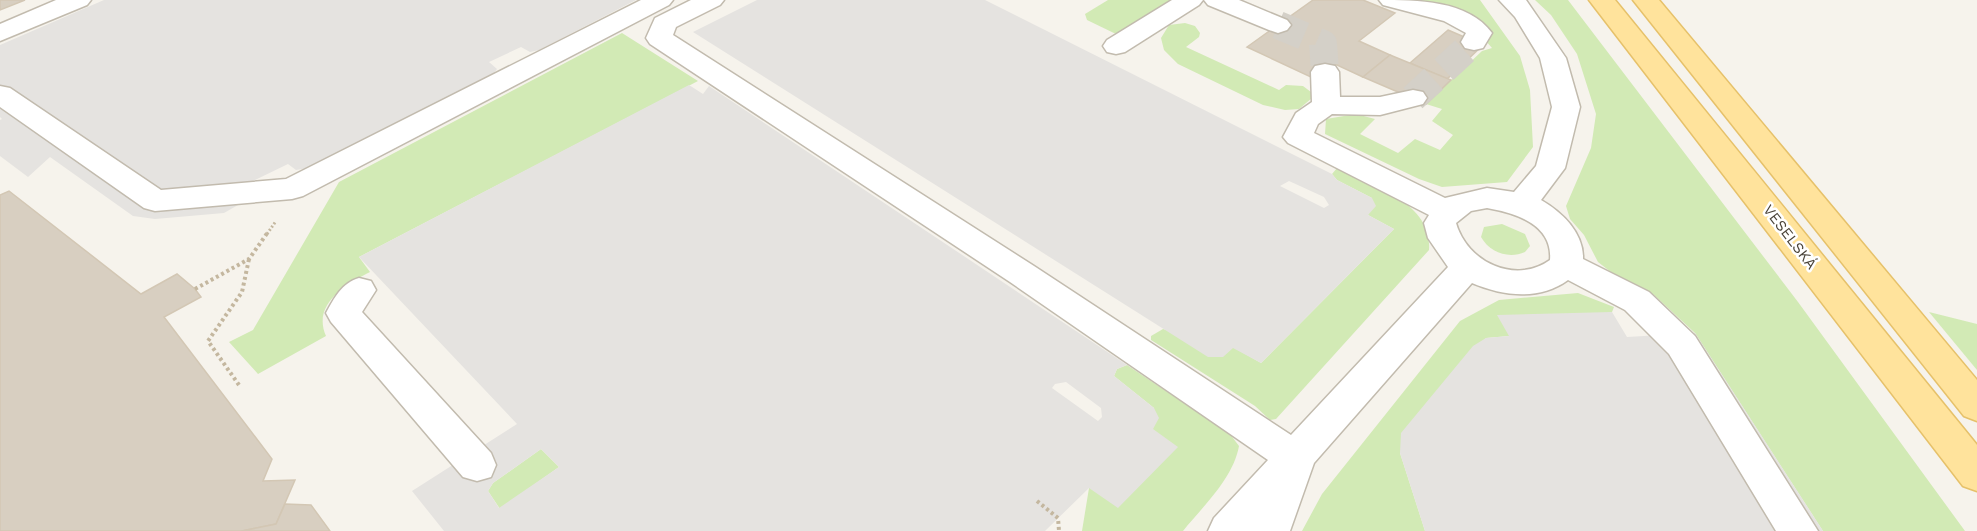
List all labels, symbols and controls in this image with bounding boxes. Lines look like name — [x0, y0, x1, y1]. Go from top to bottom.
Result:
street label: VESELSKÁ — [1759, 201, 1821, 273]

